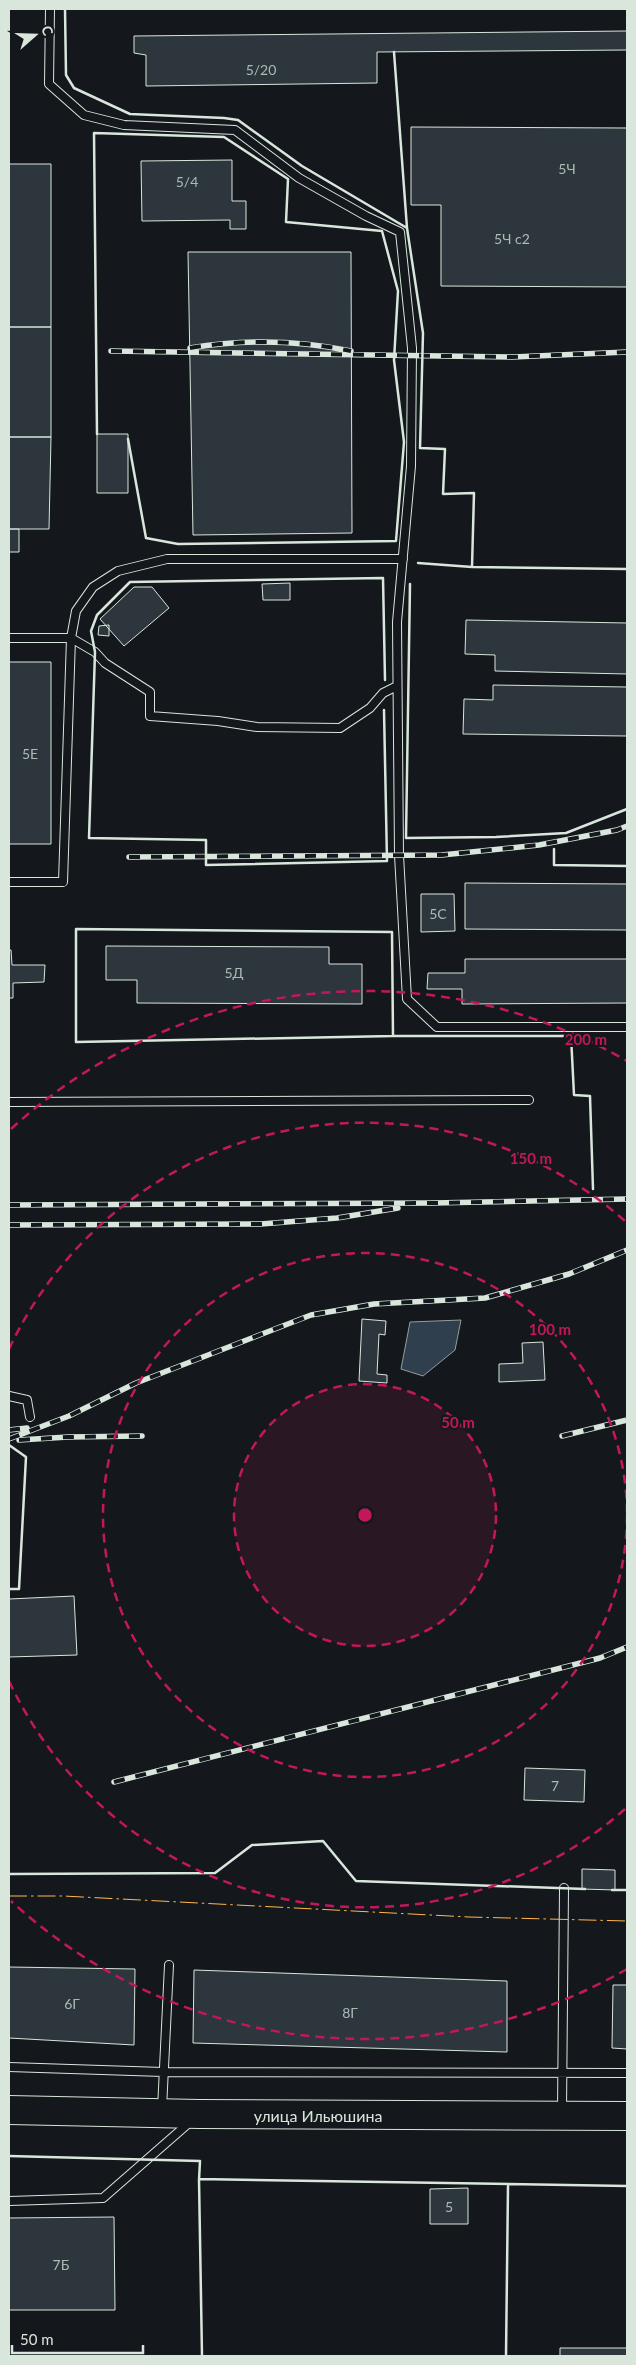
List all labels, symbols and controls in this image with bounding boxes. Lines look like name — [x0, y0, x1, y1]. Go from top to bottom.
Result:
north arrow — [10, 10, 60, 60]
text: С — [38, 23, 58, 38]
house number: 5/20 — [246, 61, 276, 78]
house number: 5Ч — [558, 160, 576, 177]
house number: 5/4 — [176, 173, 198, 190]
house number: 5Ч с2 — [494, 230, 530, 247]
house number: 5Е — [22, 745, 38, 762]
house number: 5С — [429, 905, 447, 922]
house number: 5Д — [224, 964, 244, 981]
text: 200 m — [565, 1030, 607, 1048]
text: 150 m — [510, 1149, 552, 1167]
text: 100 m — [529, 1320, 571, 1338]
text: 50 m — [441, 1413, 475, 1431]
centre of rings — [356, 1506, 374, 1524]
house number: 7 — [551, 1777, 559, 1794]
house number: 6Г — [64, 1995, 80, 2012]
house number: 8Г — [342, 2004, 358, 2021]
street label: улица Ильюшина — [254, 2106, 382, 2125]
house number: 5 — [445, 2198, 453, 2215]
house number: 7Б — [53, 2256, 70, 2273]
scale bar — [12, 2322, 144, 2354]
text: 50 m — [20, 2330, 54, 2348]

